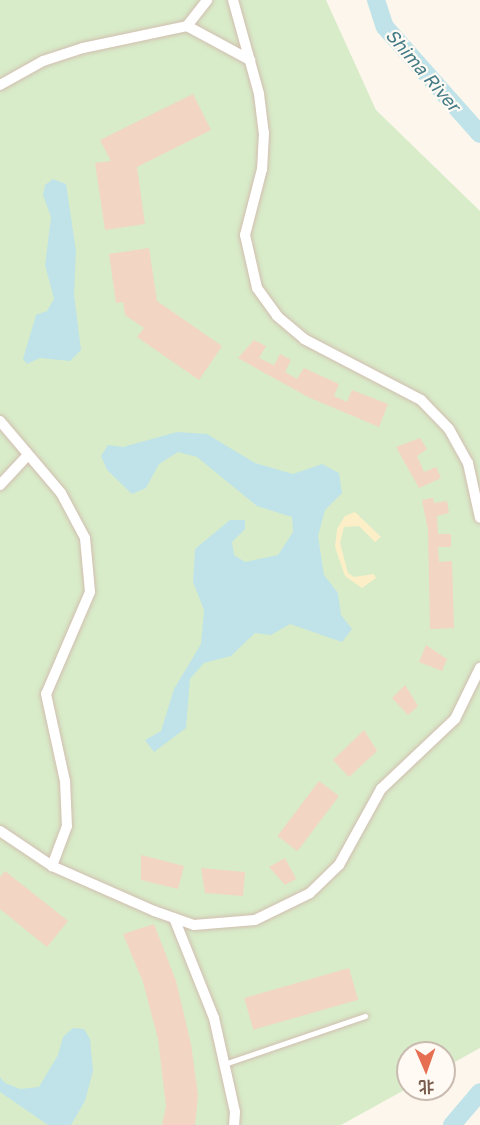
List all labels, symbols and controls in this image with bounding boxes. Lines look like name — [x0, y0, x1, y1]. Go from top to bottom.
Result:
water label: Shima River — [381, 24, 465, 116]
north arrow — [396, 1041, 456, 1101]
text: 北 — [418, 1077, 435, 1097]

